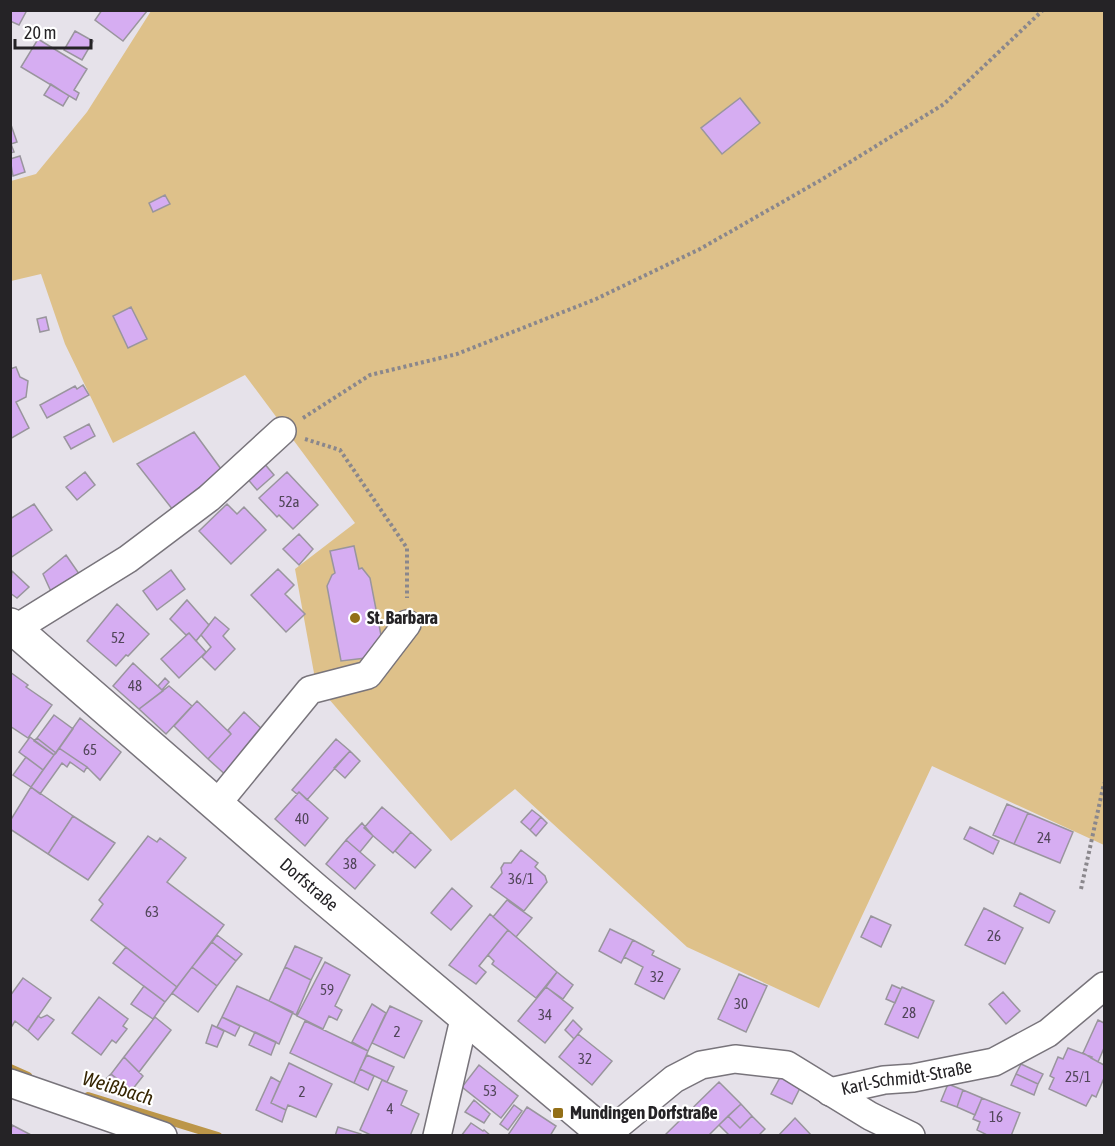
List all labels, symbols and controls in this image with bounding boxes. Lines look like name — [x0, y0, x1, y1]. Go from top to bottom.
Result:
scale bar — [15, 12, 92, 50]
text: 20 m — [24, 22, 56, 43]
house number: 52a — [278, 493, 300, 510]
place label: St. Barbara — [367, 607, 438, 628]
marker: St. Barbara — [348, 611, 362, 625]
house number: 52 — [111, 629, 125, 646]
house number: 48 — [128, 677, 142, 694]
house number: 65 — [83, 741, 97, 758]
house number: 40 — [295, 810, 309, 827]
house number: 24 — [1037, 829, 1051, 846]
street label: Dorfstraße — [276, 853, 343, 915]
house number: 38 — [343, 855, 357, 872]
house number: 36/1 — [508, 870, 534, 887]
house number: 63 — [145, 903, 159, 920]
house number: 26 — [987, 927, 1001, 944]
house number: 32 — [650, 968, 664, 985]
house number: 59 — [320, 981, 334, 998]
house number: 30 — [734, 995, 748, 1012]
house number: 28 — [902, 1004, 916, 1021]
house number: 34 — [538, 1006, 552, 1023]
house number: 2 — [393, 1023, 401, 1040]
house number: 32 — [578, 1050, 592, 1067]
street label: Karl-Schmidt-Straße — [839, 1056, 974, 1099]
water label: Weißbach — [80, 1066, 157, 1109]
house number: 25/1 — [1065, 1068, 1091, 1085]
house number: 53 — [483, 1082, 497, 1099]
house number: 2 — [298, 1083, 306, 1100]
house number: 4 — [386, 1100, 394, 1117]
place label: Mundingen Dorfstraße — [570, 1102, 718, 1123]
marker: Mundingen Dorfstraße — [551, 1106, 565, 1120]
house number: 16 — [989, 1108, 1003, 1125]

